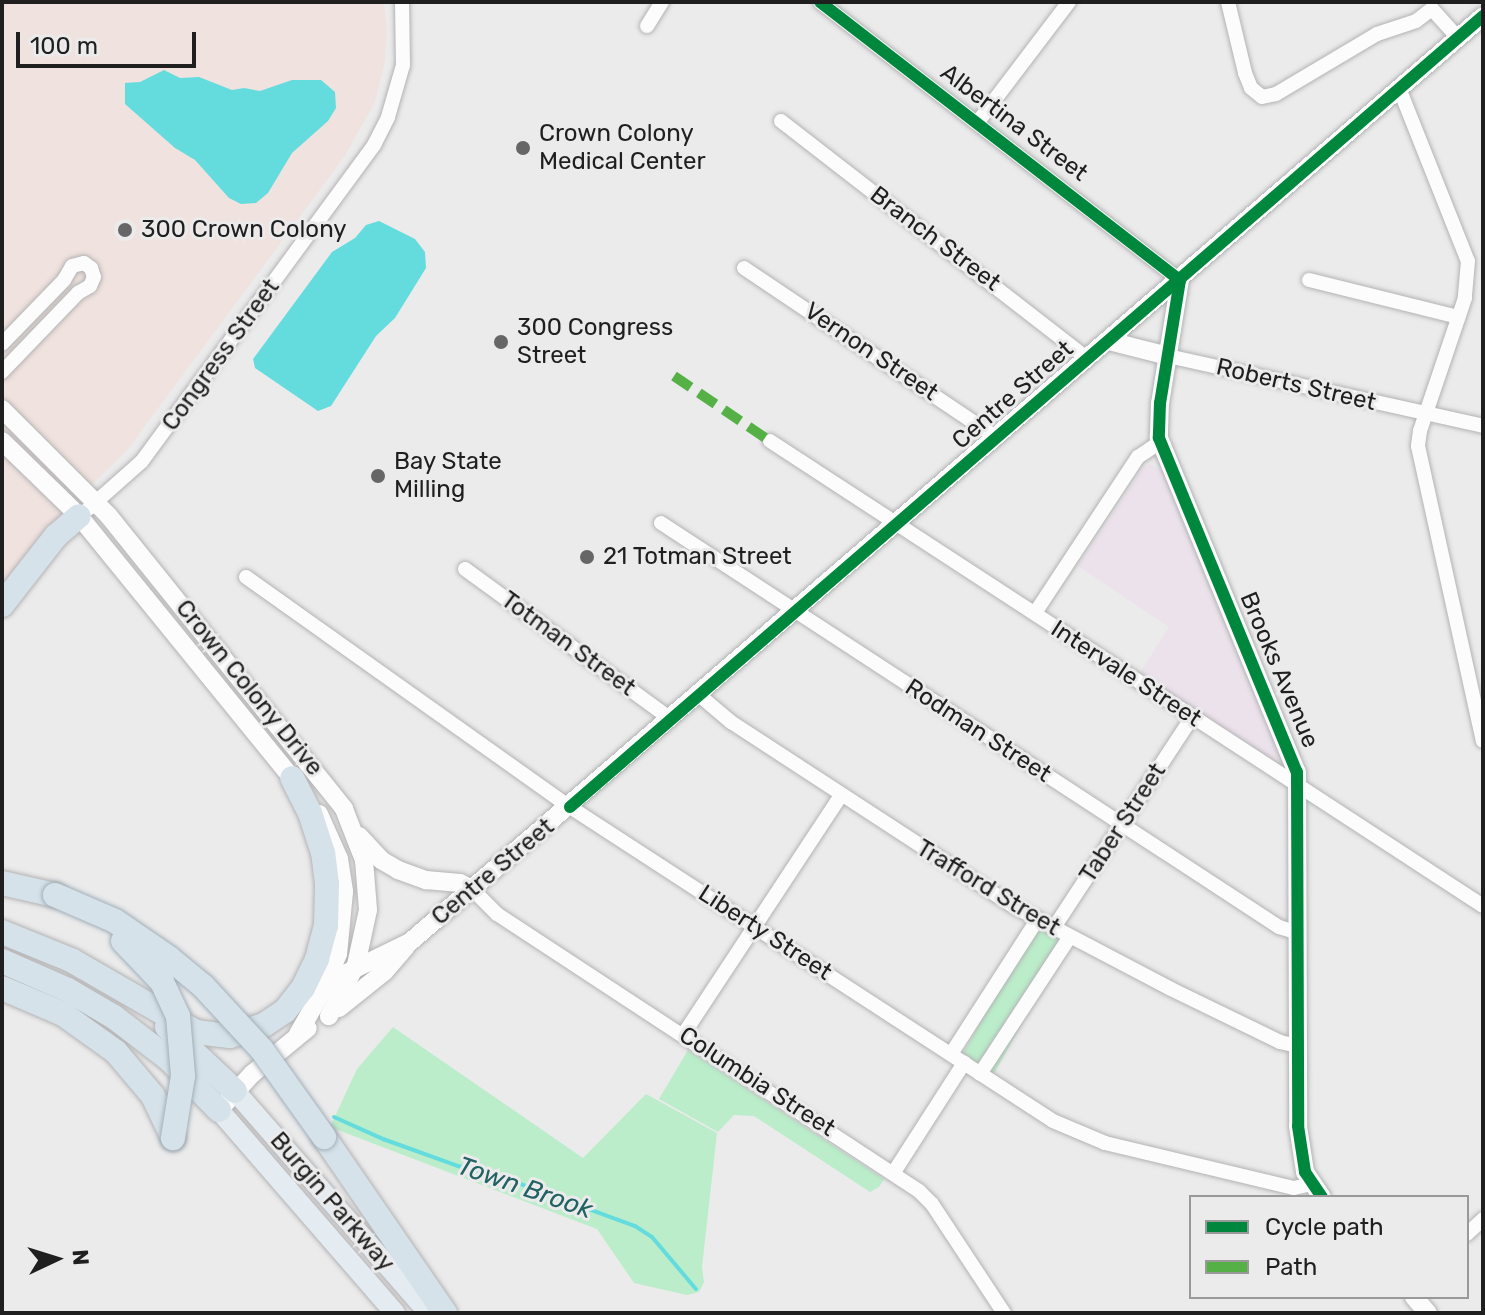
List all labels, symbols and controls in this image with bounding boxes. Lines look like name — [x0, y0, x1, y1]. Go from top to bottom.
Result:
scale bar — [20, 16, 200, 66]
text: 100 m — [30, 32, 98, 60]
street label: Albertina Street — [935, 58, 1093, 188]
place label: Crown Colony Medical Center — [539, 120, 706, 176]
marker: Crown Colony Medical Center — [514, 139, 532, 157]
street label: Branch Street — [864, 181, 1006, 297]
place label: 300 Crown Colony — [141, 216, 347, 244]
marker: 300 Crown Colony — [116, 221, 134, 239]
street label: Congress Street — [156, 273, 286, 437]
street label: Vernon Street — [799, 297, 943, 407]
place label: 300 Congress Street — [517, 314, 673, 370]
marker: 300 Congress Street — [492, 333, 510, 351]
street label: Centre Street — [947, 335, 1079, 455]
street label: Roberts Street — [1213, 353, 1379, 417]
place label: Bay State Milling — [394, 448, 502, 504]
marker: Bay State Milling — [369, 467, 387, 485]
place label: 21 Totman Street — [603, 543, 792, 571]
marker: 21 Totman Street — [578, 548, 596, 566]
street label: Totman Street — [495, 586, 641, 702]
street label: Brooks Avenue — [1233, 588, 1325, 752]
street label: Crown Colony Drive — [169, 594, 329, 782]
street label: Intervale Street — [1045, 615, 1207, 733]
street label: Rodman Street — [900, 673, 1056, 789]
street label: Taber Street — [1074, 758, 1172, 888]
street label: Centre Street — [426, 813, 560, 931]
street label: Trafford Street — [911, 834, 1065, 942]
street label: Liberty Street — [693, 879, 837, 987]
street label: Columbia Street — [674, 1021, 840, 1143]
street label: Burgin Parkway — [264, 1127, 400, 1277]
water label: Town Brook — [453, 1150, 597, 1226]
legend — [1189, 1195, 1469, 1299]
text: Cycle path — [1265, 1213, 1384, 1241]
north arrow — [16, 1219, 96, 1299]
text: N — [66, 1248, 94, 1266]
text: Path — [1265, 1253, 1317, 1281]

